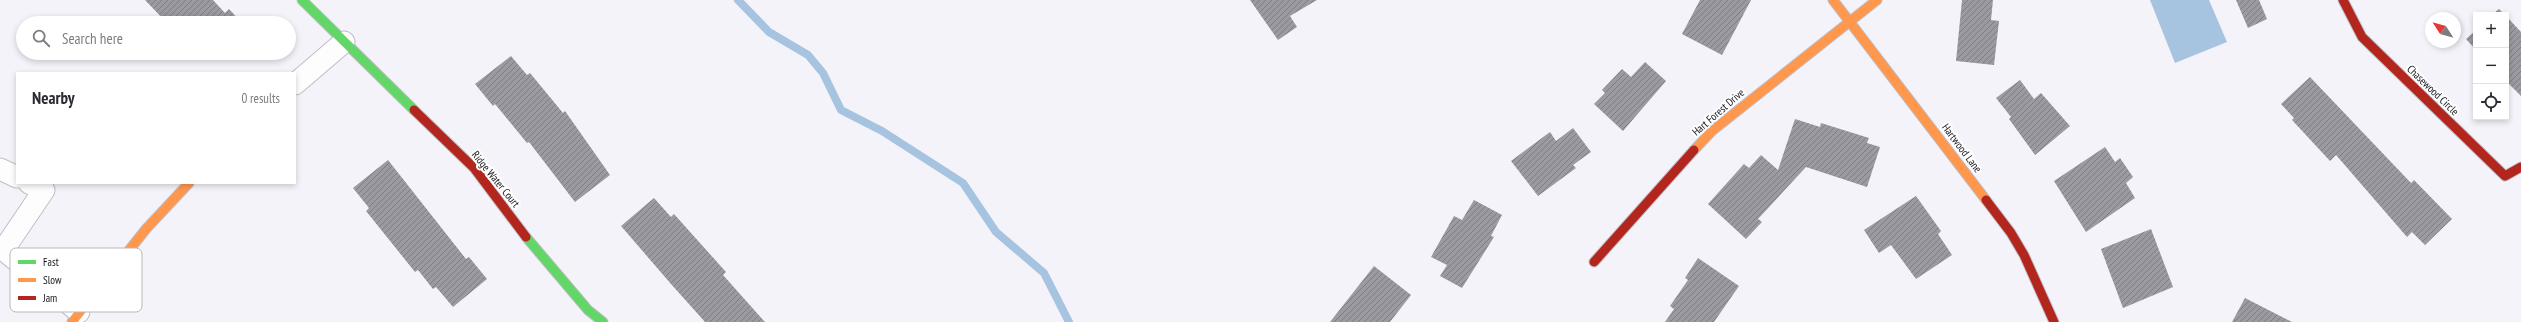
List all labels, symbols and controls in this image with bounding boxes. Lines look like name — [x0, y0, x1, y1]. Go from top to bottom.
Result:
north arrow — [2425, 12, 2461, 48]
map controls — [2473, 12, 2509, 120]
button: + — [2473, 12, 2509, 48]
search box — [16, 16, 296, 60]
icon: search — [30, 27, 52, 49]
text: Search here — [62, 29, 123, 48]
button: − — [2473, 48, 2509, 84]
street label: Chasewood Circle — [2404, 62, 2462, 119]
button: locate — [2473, 84, 2509, 120]
street label: Hart Forest Drive — [1689, 85, 1747, 139]
text: Nearby — [32, 87, 75, 109]
text: 0 results — [241, 90, 280, 107]
street label: Hartwood Lane — [1939, 121, 1985, 176]
street label: Ridge Water Court — [469, 148, 523, 210]
legend — [10, 248, 142, 312]
text: Fast — [43, 255, 59, 269]
text: Slow — [43, 273, 62, 287]
text: Jam — [42, 291, 57, 305]

